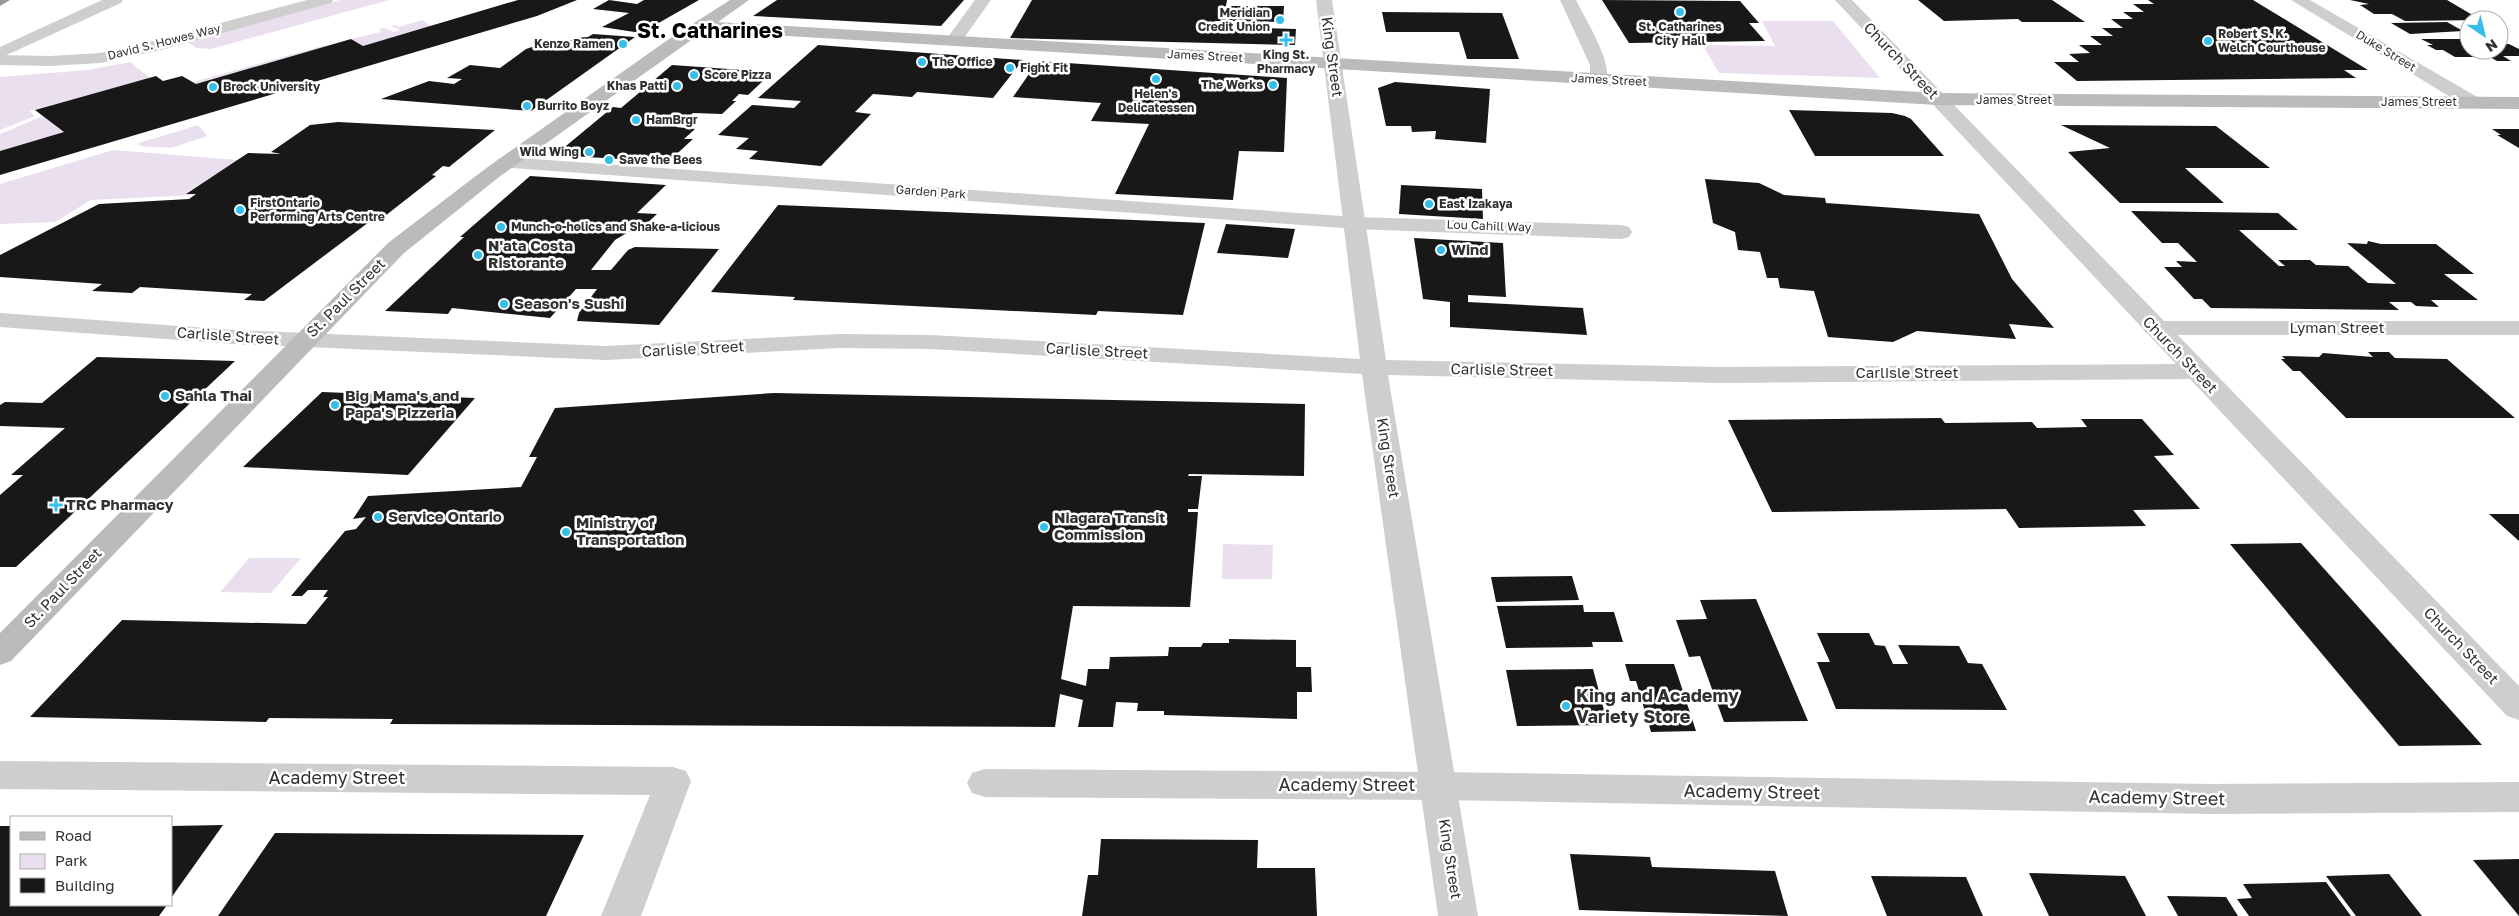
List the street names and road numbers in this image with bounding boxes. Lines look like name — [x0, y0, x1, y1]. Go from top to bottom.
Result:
street label: King Street — [1318, 16, 1348, 98]
street label: Church Street — [1861, 18, 1943, 102]
street label: David S. Howes Way — [106, 20, 222, 63]
street label: Duke Street — [2353, 27, 2419, 75]
street label: James Street — [1167, 46, 1244, 65]
street label: James Street — [1571, 70, 1648, 89]
street label: James Street — [1976, 92, 2052, 107]
street label: James Street — [2381, 94, 2457, 109]
street label: Garden Park — [895, 182, 967, 201]
street label: Lou Cahill Way — [1446, 217, 1532, 234]
street label: St. Paul Street — [302, 254, 388, 340]
street label: Church Street — [2140, 312, 2222, 396]
street label: Lyman Street — [2290, 318, 2384, 336]
street label: Carlisle Street — [176, 322, 280, 348]
street label: Carlisle Street — [641, 336, 745, 360]
street label: Carlisle Street — [1045, 338, 1149, 362]
street label: Carlisle Street — [1450, 359, 1554, 379]
street label: Carlisle Street — [1856, 363, 1958, 381]
street label: King Street — [1374, 416, 1404, 499]
street label: St. Paul Street — [20, 544, 105, 631]
street label: Church Street — [2421, 603, 2503, 687]
street label: Academy Street — [269, 766, 405, 788]
street label: Academy Street — [1279, 773, 1415, 795]
street label: Academy Street — [1683, 779, 1821, 803]
street label: Academy Street — [2088, 785, 2226, 809]
street label: King Street — [1436, 817, 1466, 900]

